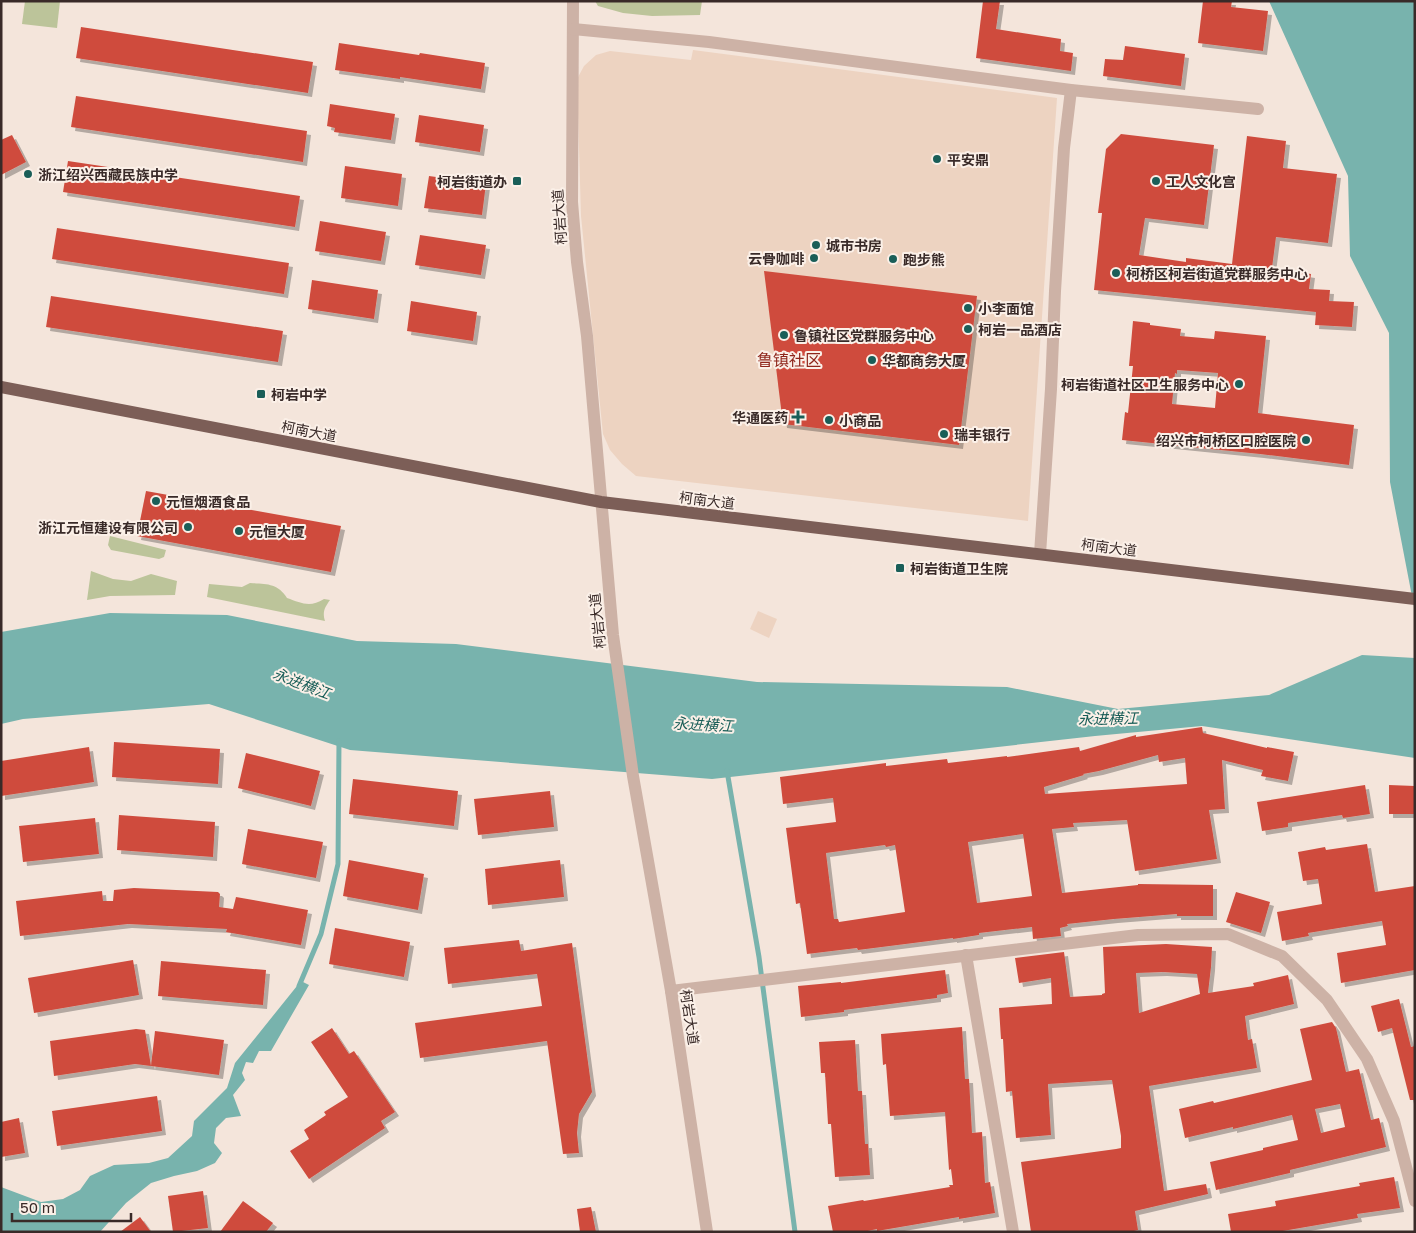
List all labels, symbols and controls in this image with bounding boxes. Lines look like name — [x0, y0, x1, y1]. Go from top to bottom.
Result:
place label: 平安鼎 — [947, 151, 989, 168]
marker: 平安鼎 — [931, 153, 943, 165]
place label: 浙江绍兴西藏民族中学 — [38, 166, 178, 183]
marker: 浙江绍兴西藏民族中学 — [22, 168, 34, 180]
place label: 柯岩街道办 — [437, 173, 507, 190]
place label: 工人文化宫 — [1166, 173, 1236, 190]
marker: 柯岩街道办 — [511, 175, 523, 187]
marker: 工人文化宫 — [1150, 175, 1162, 187]
street label: 柯岩大道 — [549, 188, 569, 246]
place label: 城市书房 — [826, 237, 882, 254]
marker: 城市书房 — [810, 239, 822, 251]
place label: 云骨咖啡 — [748, 250, 805, 267]
place label: 跑步熊 — [903, 251, 945, 268]
marker: 云骨咖啡 — [808, 252, 820, 264]
marker: 跑步熊 — [887, 253, 899, 265]
place label: 柯桥区柯岩街道党群服务中心 — [1126, 265, 1308, 282]
marker: 柯桥区柯岩街道党群服务中心 — [1110, 267, 1122, 279]
place label: 小李面馆 — [978, 300, 1034, 317]
marker: 小李面馆 — [962, 302, 974, 314]
place label: 柯岩一品酒店 — [978, 321, 1062, 338]
marker: 柯岩一品酒店 — [962, 323, 974, 335]
place label: 鲁镇社区党群服务中心 — [794, 327, 934, 344]
marker: 鲁镇社区党群服务中心 — [778, 329, 790, 341]
district label: 鲁镇社区 — [757, 350, 821, 370]
place label: 华都商务大厦 — [882, 352, 966, 369]
marker: 华都商务大厦 — [866, 354, 878, 366]
place label: 柯岩街道社区卫生服务中心 — [1061, 376, 1229, 393]
marker: 柯岩街道社区卫生服务中心 — [1233, 378, 1245, 390]
place label: 柯岩中学 — [271, 386, 327, 403]
marker: 柯岩中学 — [255, 388, 267, 400]
place label: 华通医药 — [732, 409, 788, 426]
marker: 华通医药 — [792, 411, 804, 423]
place label: 小商品 — [839, 412, 881, 429]
marker: 小商品 — [823, 414, 835, 426]
street label: 柯南大道 — [280, 417, 338, 445]
place label: 瑞丰银行 — [954, 426, 1010, 443]
marker: 瑞丰银行 — [938, 428, 950, 440]
place label: 绍兴市柯桥区口腔医院 — [1156, 432, 1296, 449]
marker: 绍兴市柯桥区口腔医院 — [1300, 434, 1312, 446]
street label: 柯南大道 — [678, 488, 736, 512]
place label: 元恒烟酒食品 — [166, 493, 250, 510]
marker: 元恒烟酒食品 — [150, 495, 162, 507]
place label: 浙江元恒建设有限公司 — [38, 519, 178, 536]
marker: 浙江元恒建设有限公司 — [182, 521, 194, 533]
place label: 元恒大厦 — [249, 523, 305, 540]
marker: 元恒大厦 — [233, 525, 245, 537]
street label: 柯南大道 — [1080, 535, 1138, 559]
place label: 柯岩街道卫生院 — [910, 560, 1008, 577]
marker: 柯岩街道卫生院 — [894, 562, 906, 574]
street label: 柯岩大道 — [586, 592, 608, 650]
water label: 永进横江 — [271, 664, 335, 703]
water label: 永进横江 — [1078, 708, 1140, 728]
water label: 永进横江 — [673, 713, 735, 735]
street label: 柯岩大道 — [677, 988, 703, 1046]
scale bar — [12, 1190, 131, 1222]
text: 50 m — [20, 1198, 55, 1216]

